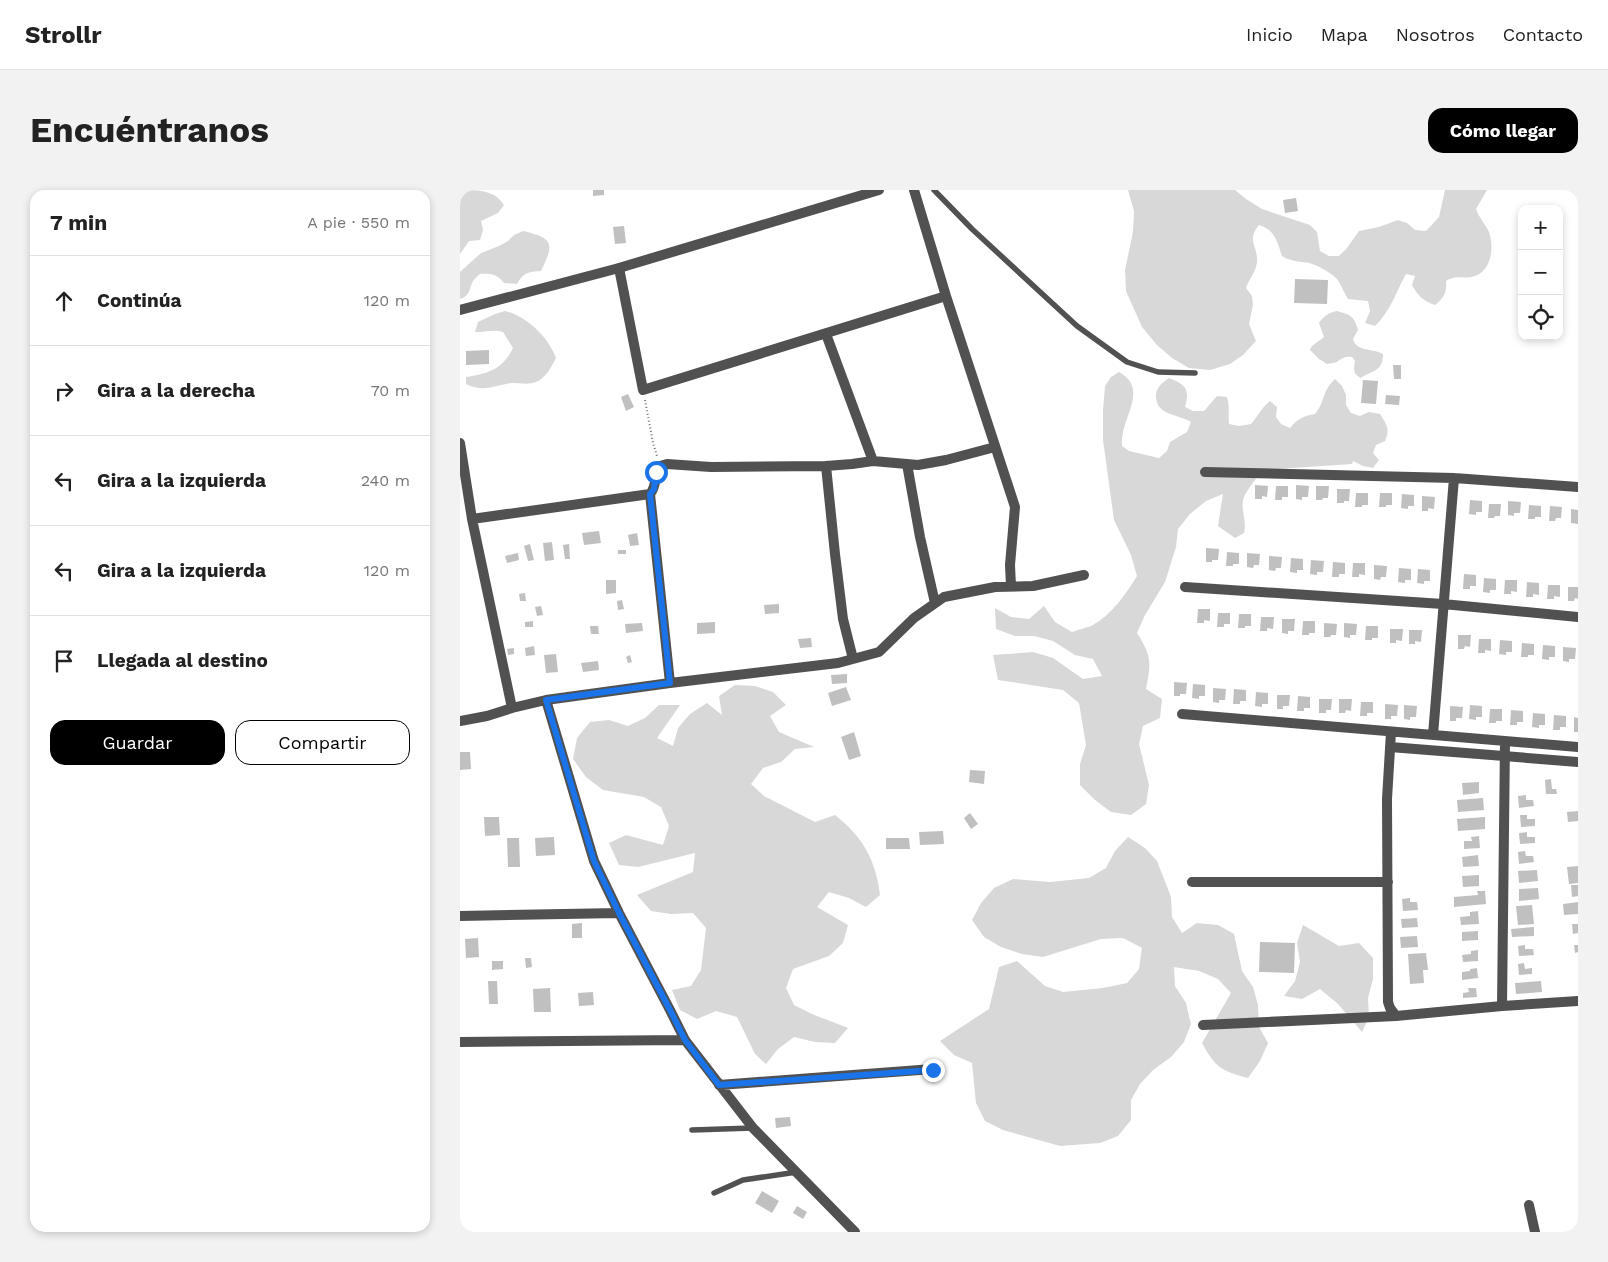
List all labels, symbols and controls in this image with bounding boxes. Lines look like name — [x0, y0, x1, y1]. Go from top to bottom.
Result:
text: Strollr — [25, 21, 102, 49]
text: Inicio — [1246, 24, 1293, 45]
text: Mapa — [1321, 24, 1368, 45]
text: Nosotros — [1396, 24, 1475, 45]
text: Contacto — [1503, 24, 1583, 45]
button: Cómo llegar — [1428, 108, 1578, 153]
text: Encuéntranos — [30, 109, 269, 151]
map controls — [1518, 205, 1563, 340]
button: + — [1518, 205, 1563, 250]
text: 7 min — [50, 210, 107, 235]
text: A pie · 550 m — [307, 213, 410, 232]
button: − — [1518, 250, 1563, 295]
icon: ahead — [50, 287, 78, 315]
text: Continúa — [97, 289, 181, 312]
text: 120 m — [364, 291, 410, 310]
button: locate — [1518, 295, 1563, 340]
icon: right — [50, 377, 78, 405]
text: Gira a la derecha — [97, 379, 255, 402]
text: 70 m — [371, 381, 410, 400]
route start — [645, 461, 668, 484]
icon: left — [50, 467, 78, 495]
text: Gira a la izquierda — [97, 469, 266, 492]
text: 240 m — [361, 471, 410, 490]
icon: left — [50, 557, 78, 585]
text: Gira a la izquierda — [97, 559, 266, 582]
text: 120 m — [364, 561, 410, 580]
icon: arrive — [50, 647, 78, 675]
text: Llegada al destino — [97, 649, 268, 672]
button: Guardar — [50, 720, 225, 765]
button: Compartir — [235, 720, 410, 765]
route end — [922, 1059, 945, 1082]

